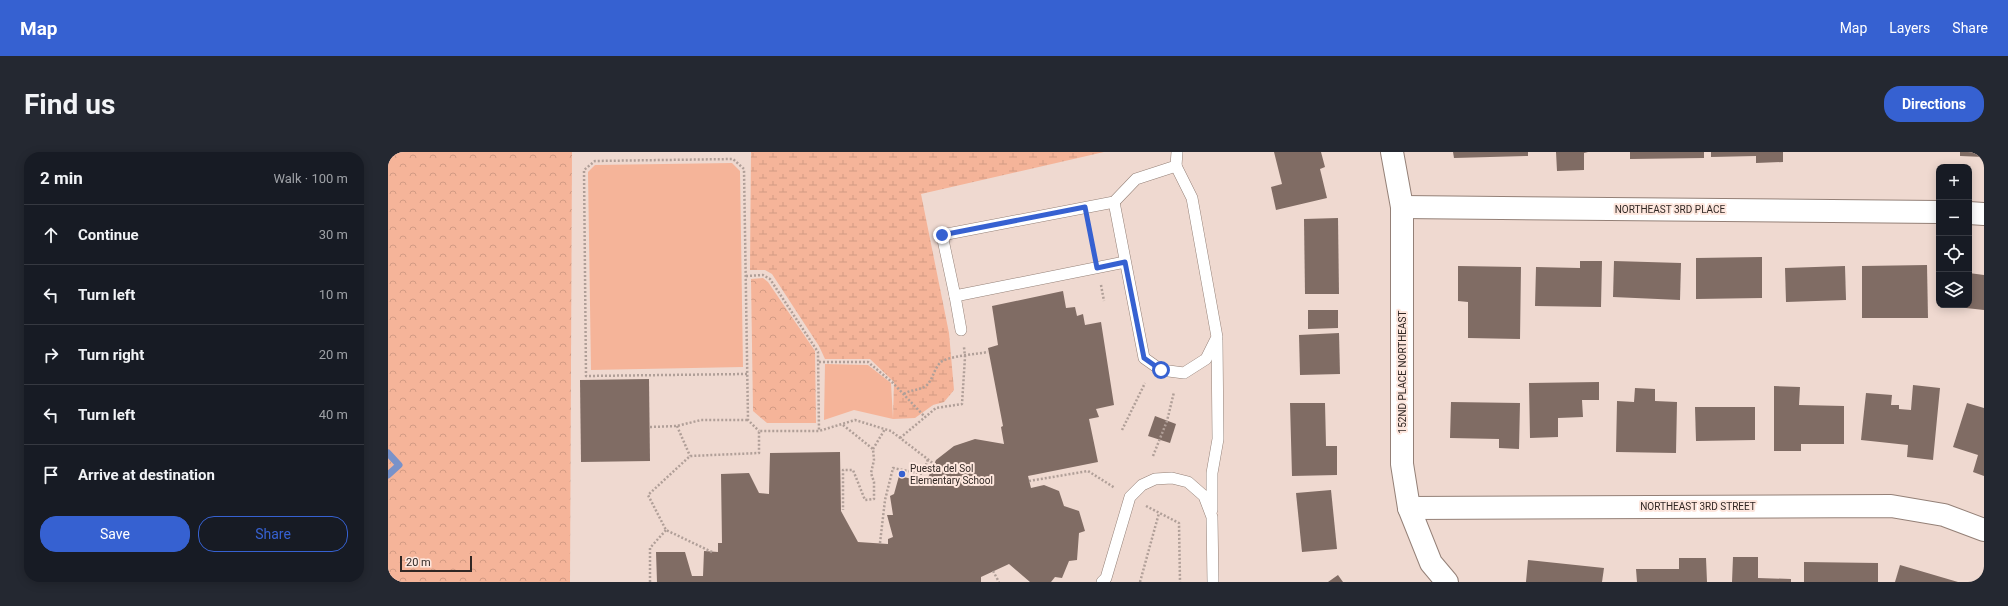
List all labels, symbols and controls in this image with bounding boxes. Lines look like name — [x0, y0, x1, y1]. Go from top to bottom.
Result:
text: Map — [20, 17, 58, 40]
text: Map — [1840, 20, 1867, 36]
text: Layers — [1889, 20, 1930, 36]
text: Share — [1952, 20, 1988, 36]
button: Directions — [1884, 86, 1984, 122]
text: Find us — [24, 88, 115, 121]
map controls — [1936, 164, 1972, 308]
button: + — [1936, 164, 1972, 200]
text: 2 min — [40, 168, 83, 188]
text: Walk · 100 m — [273, 171, 348, 186]
button: − — [1936, 200, 1972, 236]
street label: NORTHEAST 3RD PLACE — [1615, 204, 1726, 215]
icon: ahead — [40, 224, 62, 246]
text: Continue — [78, 226, 139, 244]
route end — [933, 226, 951, 244]
text: 30 m — [319, 227, 348, 242]
button: locate — [1936, 236, 1972, 272]
button: layers — [1936, 272, 1972, 308]
icon: left — [40, 284, 62, 306]
text: Turn left — [78, 286, 135, 304]
text: 10 m — [319, 287, 348, 302]
street label: 152ND PLACE NORTHEAST — [1397, 310, 1408, 433]
icon: right — [40, 344, 62, 366]
text: Turn right — [78, 346, 144, 364]
text: 20 m — [319, 347, 348, 362]
route start — [1152, 361, 1170, 379]
icon: left — [40, 404, 62, 426]
text: Turn left — [78, 406, 135, 424]
text: 40 m — [319, 407, 348, 422]
place label: Puesta del Sol Elementary School — [910, 463, 993, 486]
icon: arrive — [40, 464, 62, 486]
text: Arrive at destination — [78, 466, 215, 484]
marker: Puesta del Sol Elementary School — [897, 469, 907, 479]
street label: NORTHEAST 3RD STREET — [1640, 501, 1756, 512]
button: Save — [40, 516, 190, 552]
button: Share — [198, 516, 348, 552]
scale bar — [400, 554, 472, 573]
text: 20 m — [406, 556, 431, 569]

